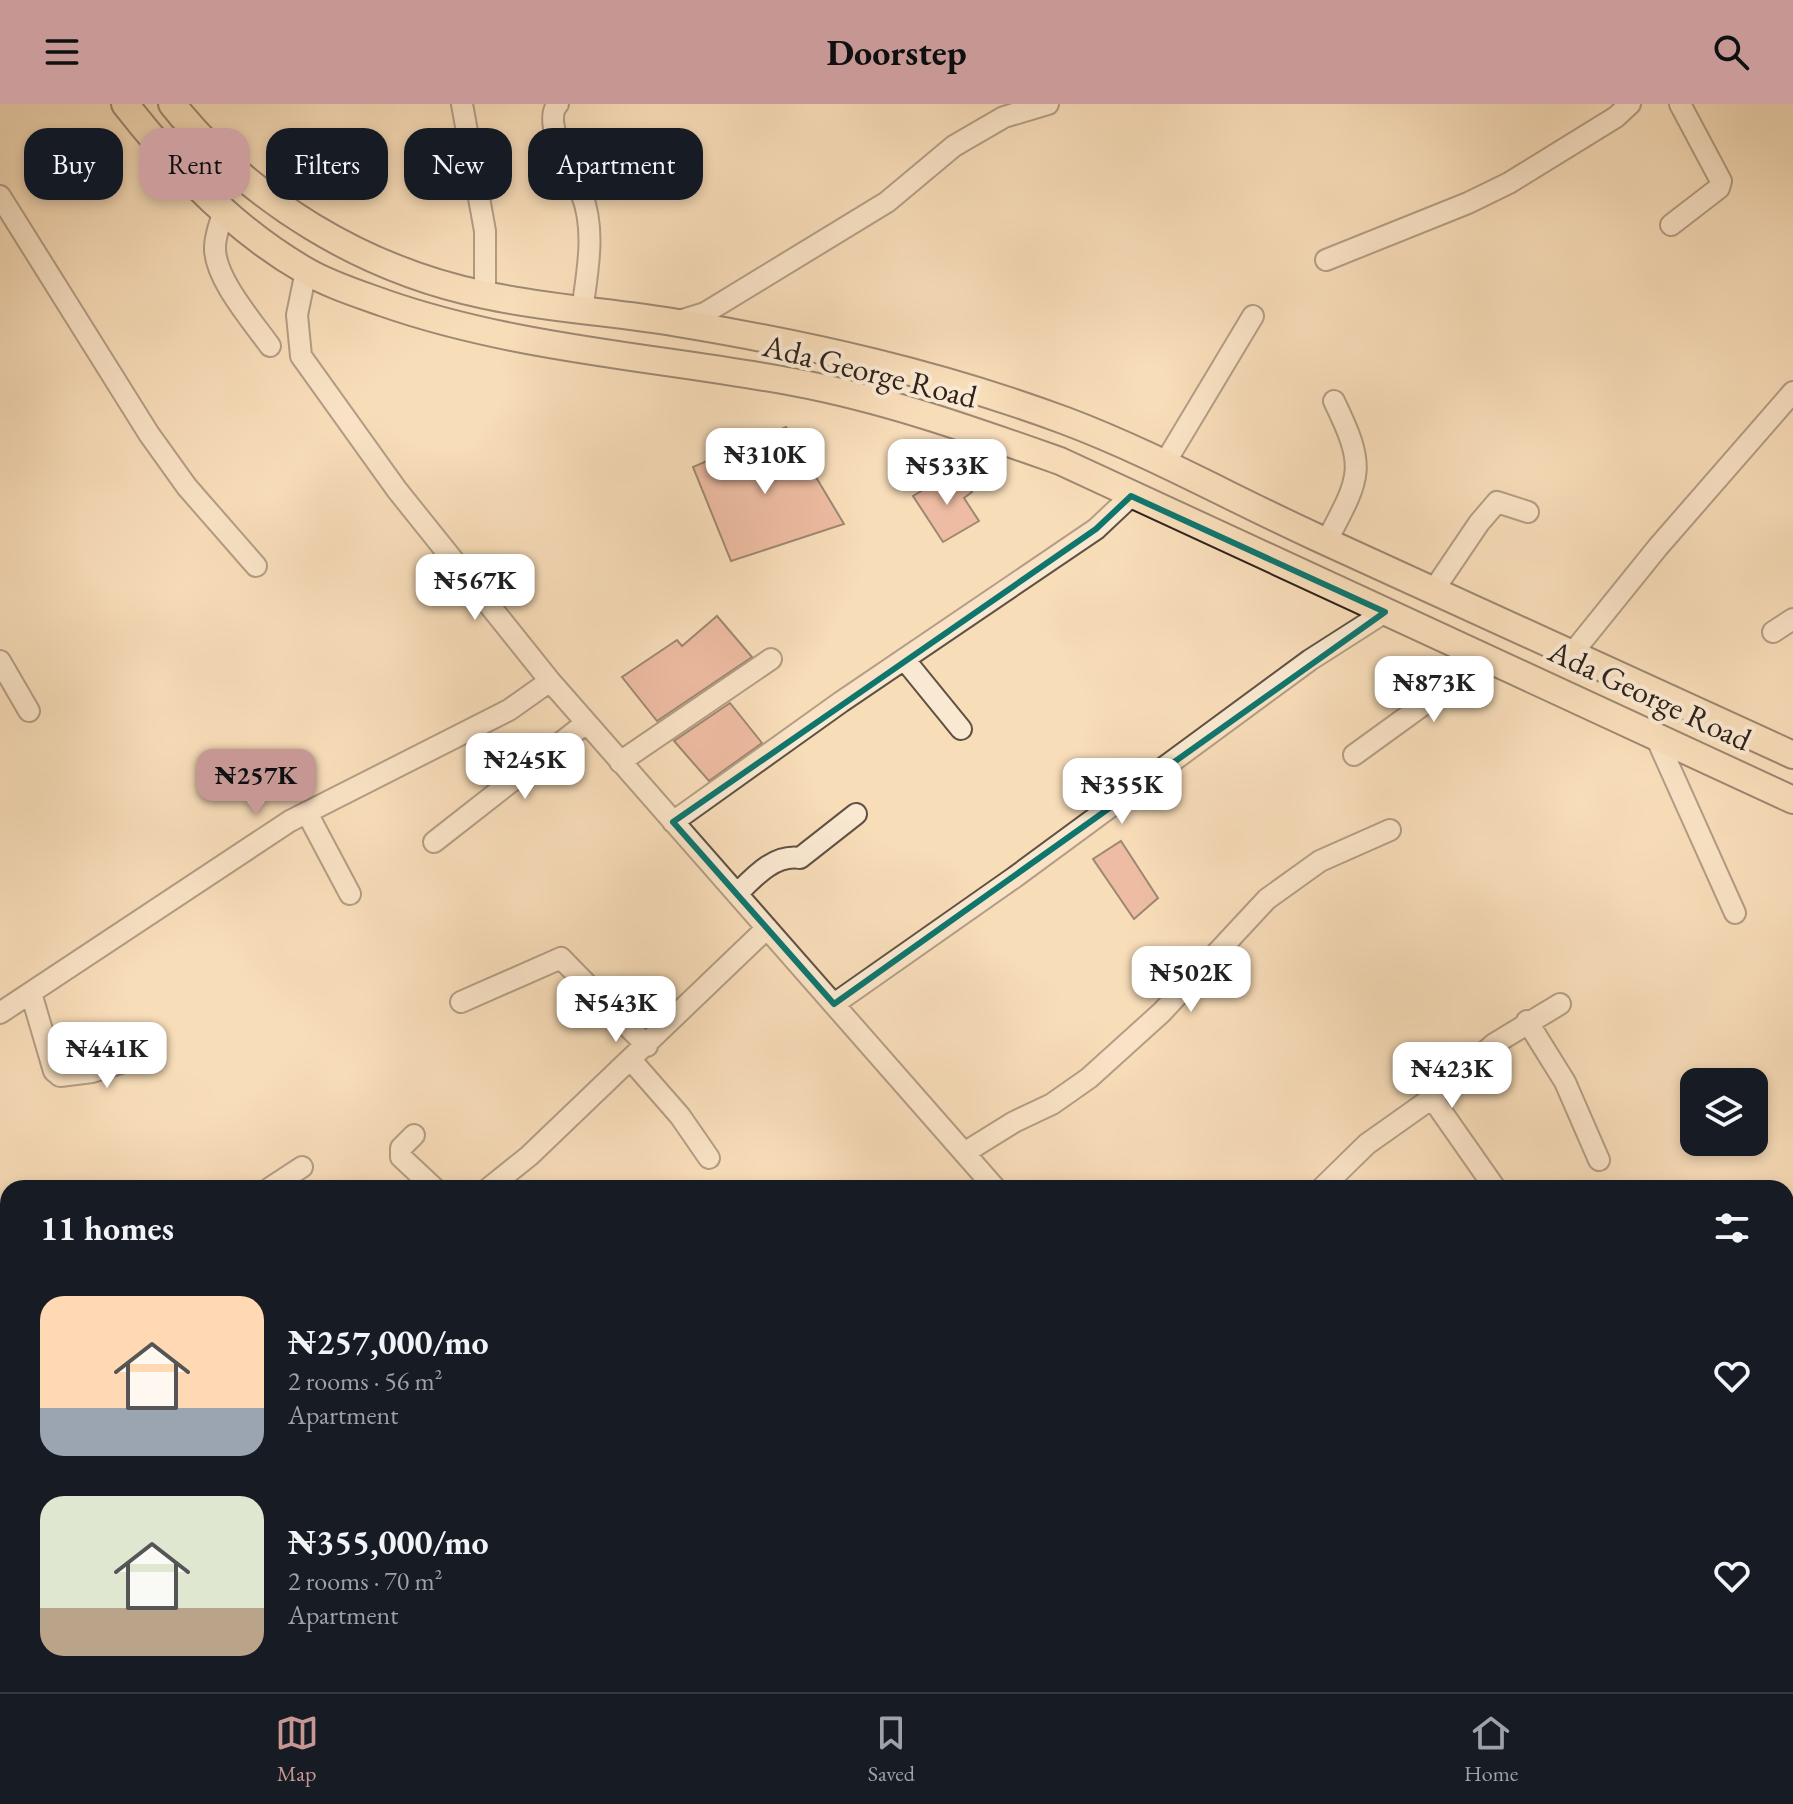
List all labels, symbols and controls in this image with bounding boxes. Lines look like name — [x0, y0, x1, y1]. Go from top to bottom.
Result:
text: Doorstep — [826, 29, 967, 76]
icon: menu — [40, 30, 84, 74]
icon: search — [1709, 30, 1753, 74]
chip: Buy — [24, 128, 123, 200]
chip: Rent — [139, 128, 250, 200]
chip: Filters — [266, 128, 388, 200]
chip: New — [404, 128, 512, 200]
chip: Apartment — [528, 128, 703, 200]
street label: Ada George Road — [758, 324, 982, 418]
pin: ₦310K — [709, 428, 821, 496]
text: ₦310K — [724, 437, 806, 471]
pin: ₦533K — [891, 439, 1003, 507]
text: ₦533K — [906, 448, 988, 482]
pin: ₦567K — [419, 554, 531, 622]
text: ₦567K — [434, 563, 516, 597]
street label: Ada George Road — [1541, 629, 1759, 761]
pin: ₦873K — [1378, 656, 1490, 724]
text: ₦873K — [1393, 665, 1475, 699]
pin: ₦245K — [469, 733, 581, 801]
text: ₦245K — [484, 742, 566, 776]
pin: ₦257K — [200, 749, 312, 817]
text: ₦257K — [215, 758, 297, 792]
pin: ₦355K — [1066, 758, 1178, 826]
text: ₦355K — [1081, 767, 1163, 801]
pin: ₦502K — [1135, 946, 1247, 1014]
text: ₦502K — [1150, 955, 1232, 989]
pin: ₦543K — [560, 976, 672, 1044]
text: ₦543K — [575, 985, 657, 1019]
pin: ₦441K — [51, 1022, 163, 1090]
text: ₦441K — [66, 1031, 148, 1065]
pin: ₦423K — [1396, 1042, 1508, 1110]
text: ₦423K — [1411, 1051, 1493, 1085]
map controls — [1680, 1068, 1768, 1156]
button: layers — [1680, 1068, 1768, 1156]
text: 11 homes — [40, 1206, 174, 1250]
icon: filters — [1710, 1206, 1754, 1250]
text: ₦257,000/mo — [288, 1320, 489, 1364]
icon: home — [104, 1328, 200, 1424]
icon: heart — [1710, 1354, 1754, 1398]
text: 2 rooms · 56 m² — [288, 1364, 443, 1398]
text: Apartment — [288, 1398, 398, 1432]
text: ₦355,000/mo — [288, 1520, 489, 1564]
icon: home — [104, 1528, 200, 1624]
icon: heart — [1710, 1554, 1754, 1598]
text: 2 rooms · 70 m² — [288, 1564, 443, 1598]
text: Apartment — [288, 1598, 398, 1632]
tab: Map — [275, 1711, 319, 1788]
tab: Saved — [868, 1711, 915, 1788]
tab: Home — [1464, 1711, 1518, 1788]

